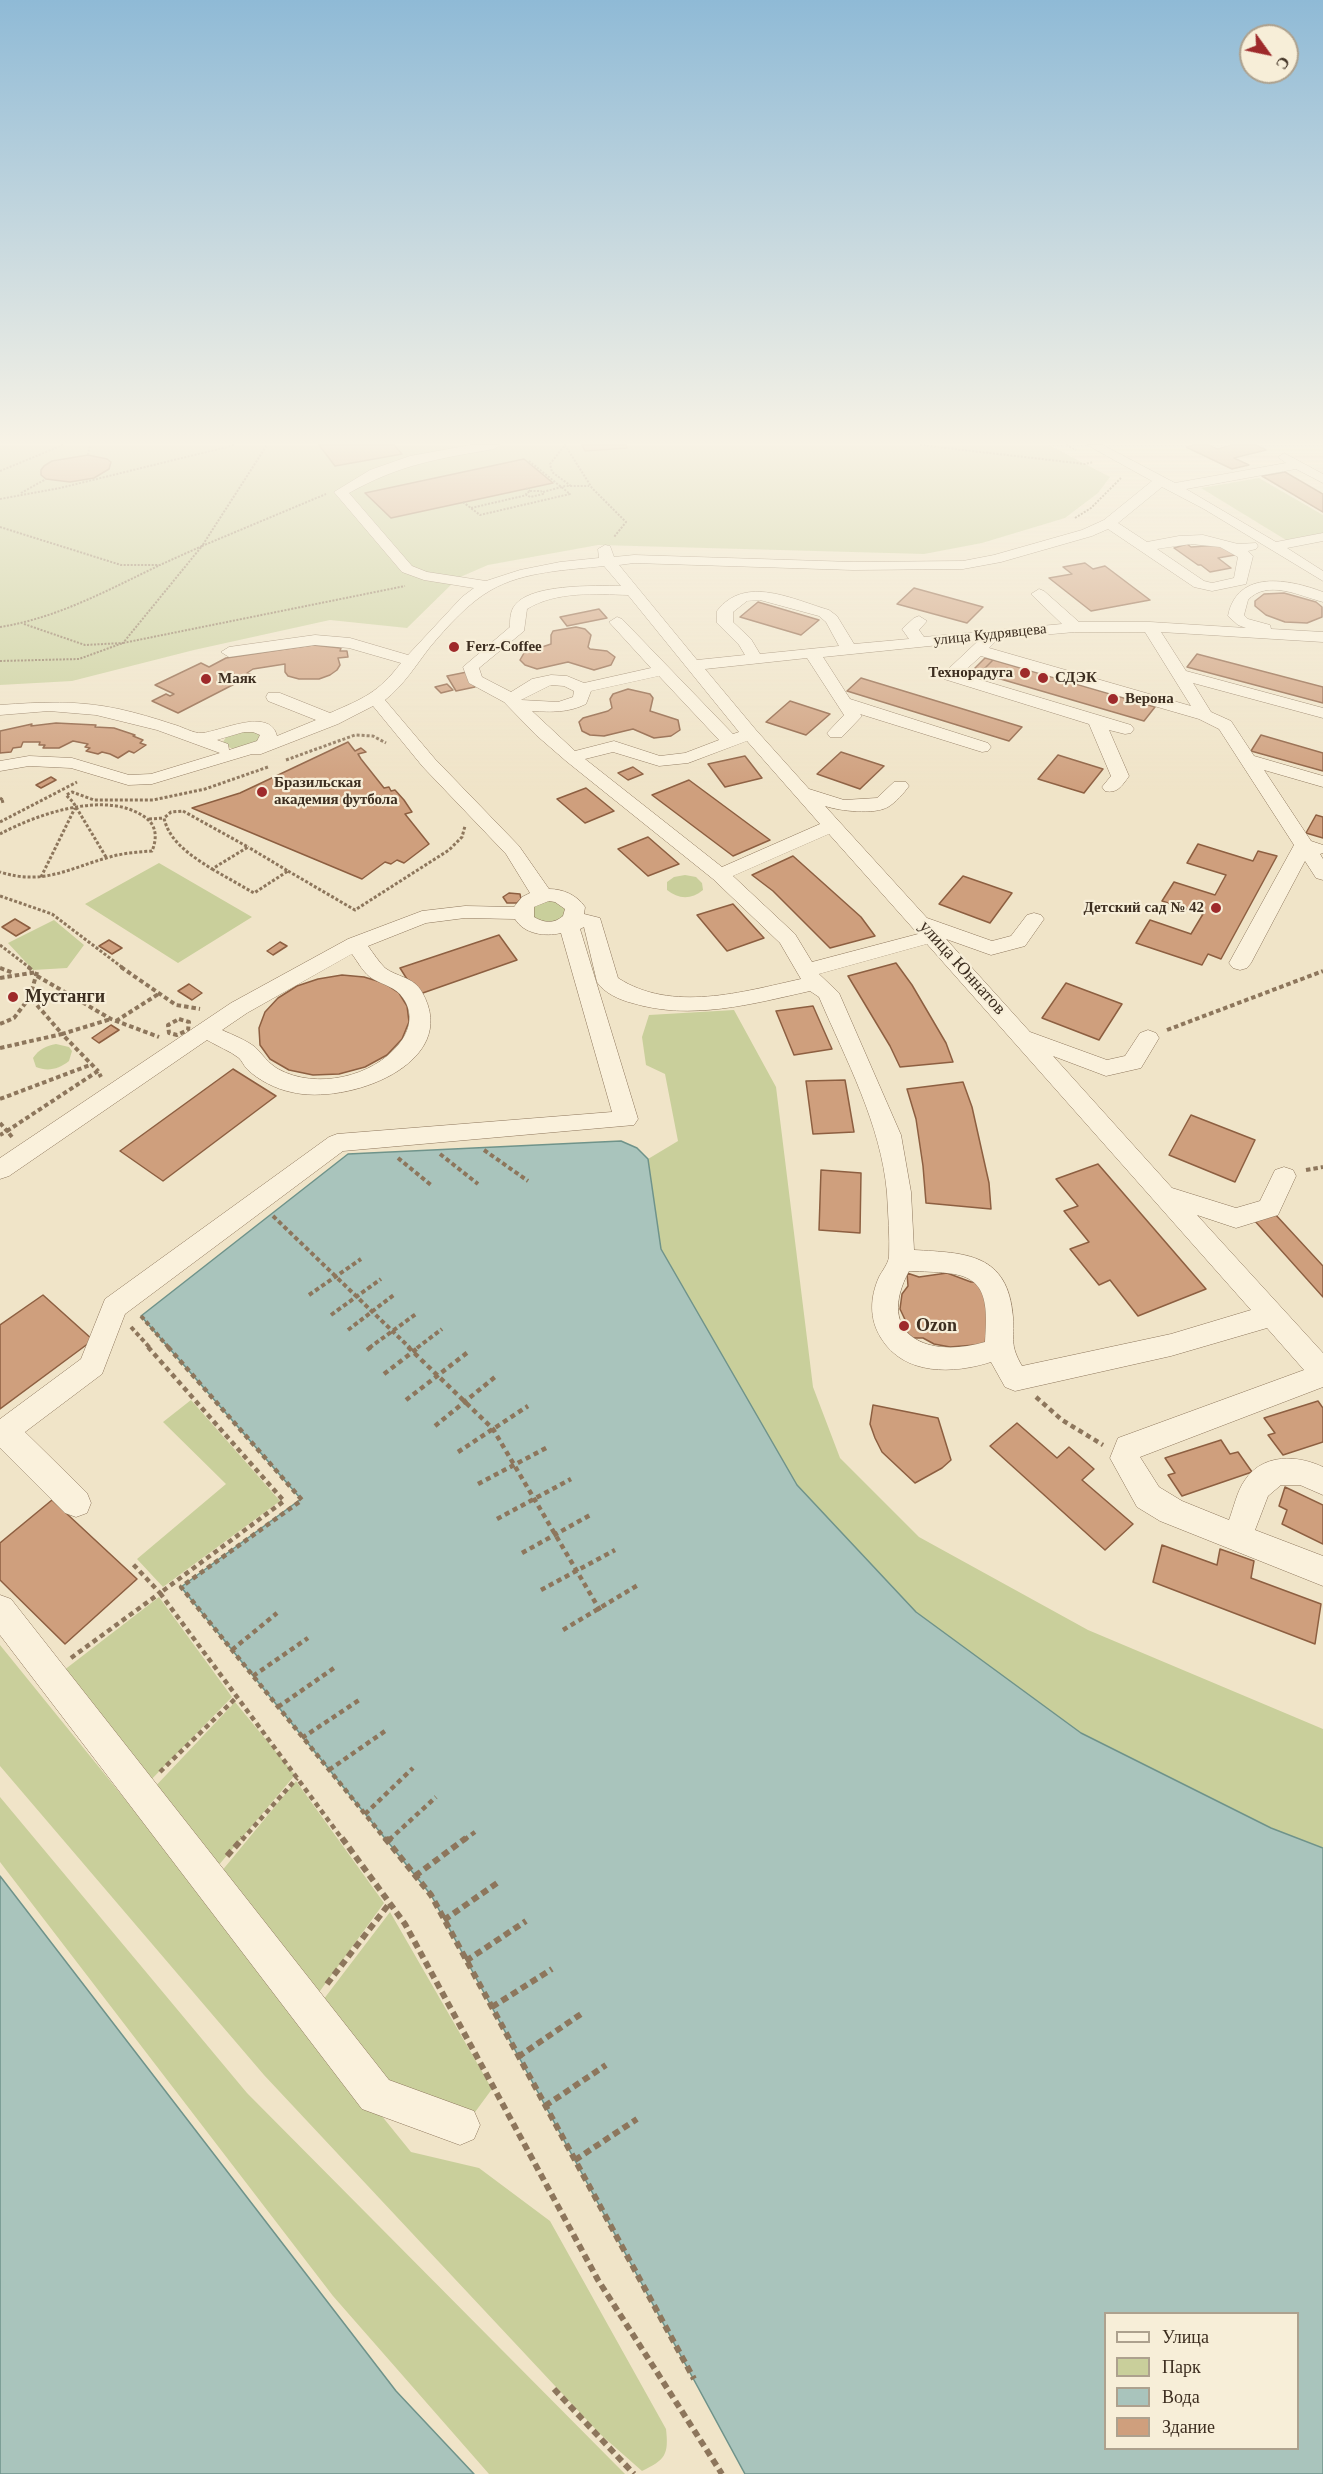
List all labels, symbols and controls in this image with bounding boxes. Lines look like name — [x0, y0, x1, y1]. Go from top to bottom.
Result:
north arrow — [1239, 24, 1299, 84]
text: С — [1273, 54, 1293, 72]
street label: улица Кудрявцева — [933, 620, 1047, 650]
place label: Ferz-Coffee — [466, 638, 542, 656]
marker: Ferz-Coffee — [447, 640, 461, 654]
place label: Технорадуга — [928, 664, 1013, 682]
marker: Технорадуга — [1018, 666, 1032, 680]
place label: СДЭК — [1055, 669, 1097, 687]
place label: Маяк — [218, 670, 256, 688]
marker: СДЭК — [1036, 671, 1050, 685]
marker: Маяк — [199, 672, 213, 686]
place label: Верона — [1125, 690, 1174, 708]
marker: Верона — [1106, 692, 1120, 706]
place label: Бразильская академия футбола — [274, 774, 398, 809]
marker: Бразильская академия футбола — [255, 785, 269, 799]
place label: Детский сад № 42 — [1083, 899, 1204, 917]
marker: Детский сад № 42 — [1209, 901, 1223, 915]
street label: улица Юннатов — [914, 916, 1010, 1020]
place label: Мустанги — [25, 986, 105, 1008]
marker: Мустанги — [6, 990, 20, 1004]
place label: Ozon — [916, 1315, 957, 1337]
marker: Ozon — [897, 1319, 911, 1333]
legend — [1104, 2312, 1299, 2450]
text: Улица — [1162, 2327, 1209, 2347]
text: Парк — [1162, 2357, 1201, 2377]
text: Вода — [1162, 2387, 1200, 2407]
text: Здание — [1162, 2417, 1215, 2437]

